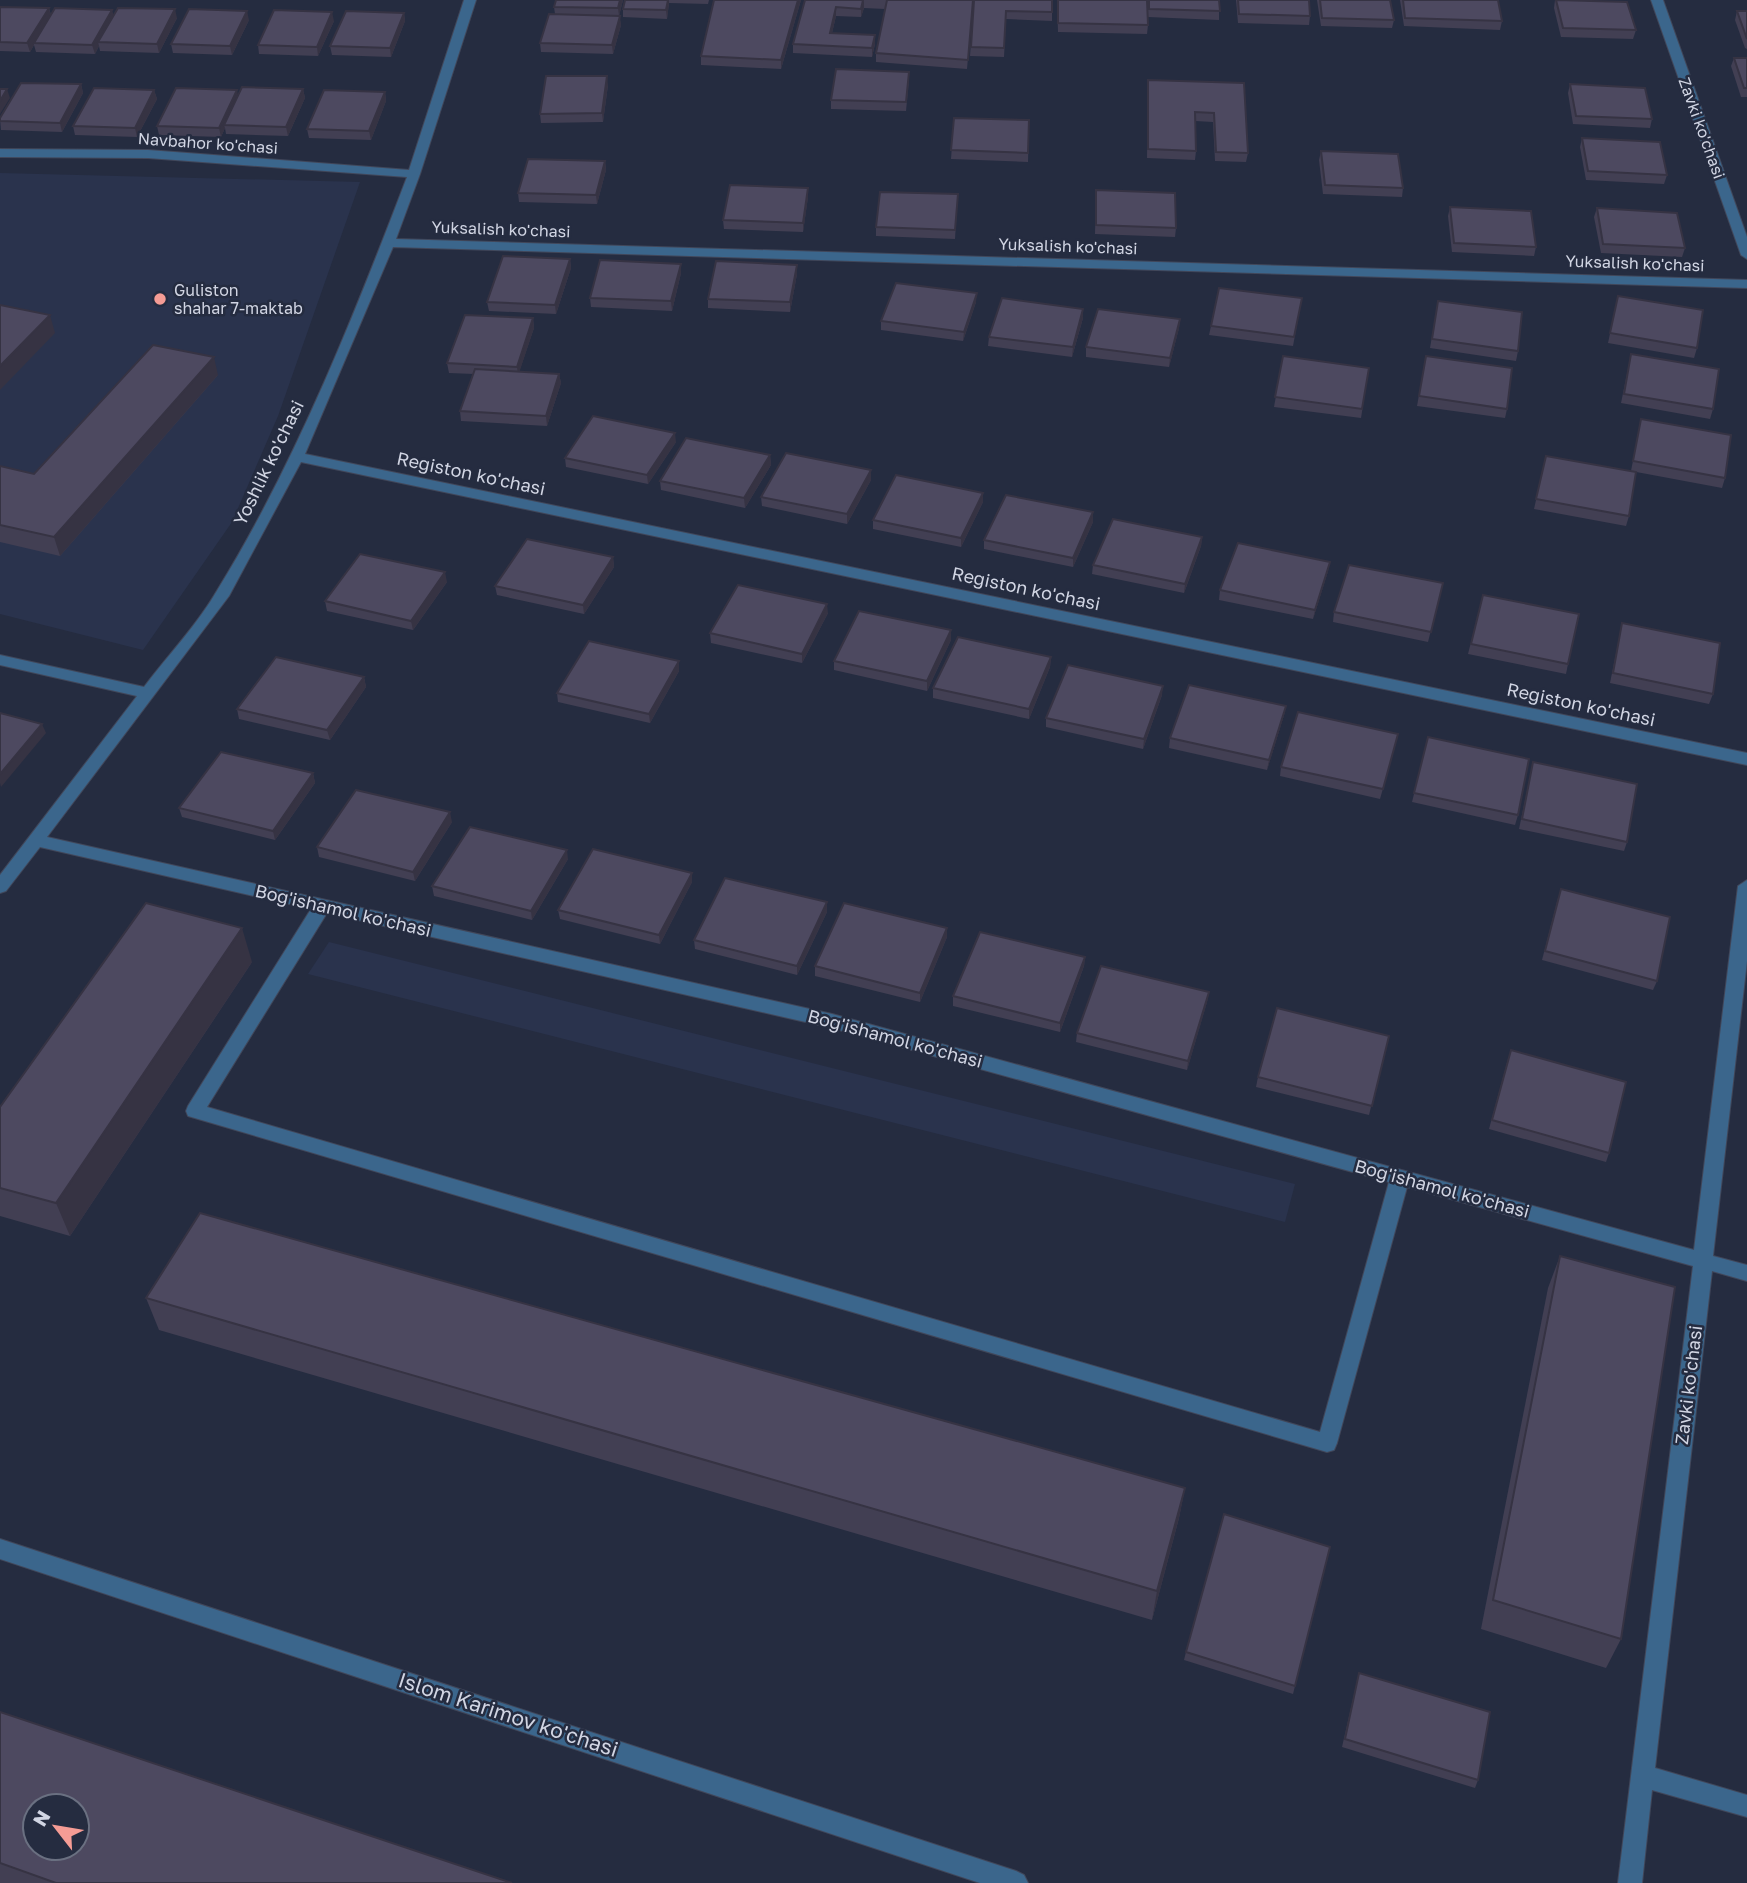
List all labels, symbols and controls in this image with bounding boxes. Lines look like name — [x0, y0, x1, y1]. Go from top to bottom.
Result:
street label: Zavki ko'chasi — [1674, 75, 1730, 181]
street label: Navbahor ko'chasi — [137, 128, 279, 158]
street label: Yuksalish ko'chasi — [431, 217, 571, 241]
street label: Yuksalish ko'chasi — [998, 234, 1138, 258]
street label: Yuksalish ko'chasi — [1565, 251, 1705, 275]
place label: Guliston shahar 7-maktab — [174, 280, 303, 318]
marker: Guliston shahar 7-maktab — [152, 291, 168, 307]
street label: Yoshlik ko'chasi — [228, 396, 308, 529]
street label: Registon ko'chasi — [395, 447, 547, 499]
street label: Registon ko'chasi — [950, 562, 1102, 614]
street label: Registon ko'chasi — [1505, 678, 1657, 730]
street label: Bog'ishamol ko'chasi — [253, 879, 433, 941]
street label: Bog'ishamol ko'chasi — [805, 1004, 985, 1072]
street label: Bog'ishamol ko'chasi — [1352, 1154, 1532, 1222]
street label: Zavki ko'chasi — [1670, 1324, 1706, 1446]
street label: Islom Karimov ko'chasi — [395, 1666, 622, 1762]
north arrow — [21, 1792, 91, 1862]
text: N — [27, 1806, 55, 1830]

